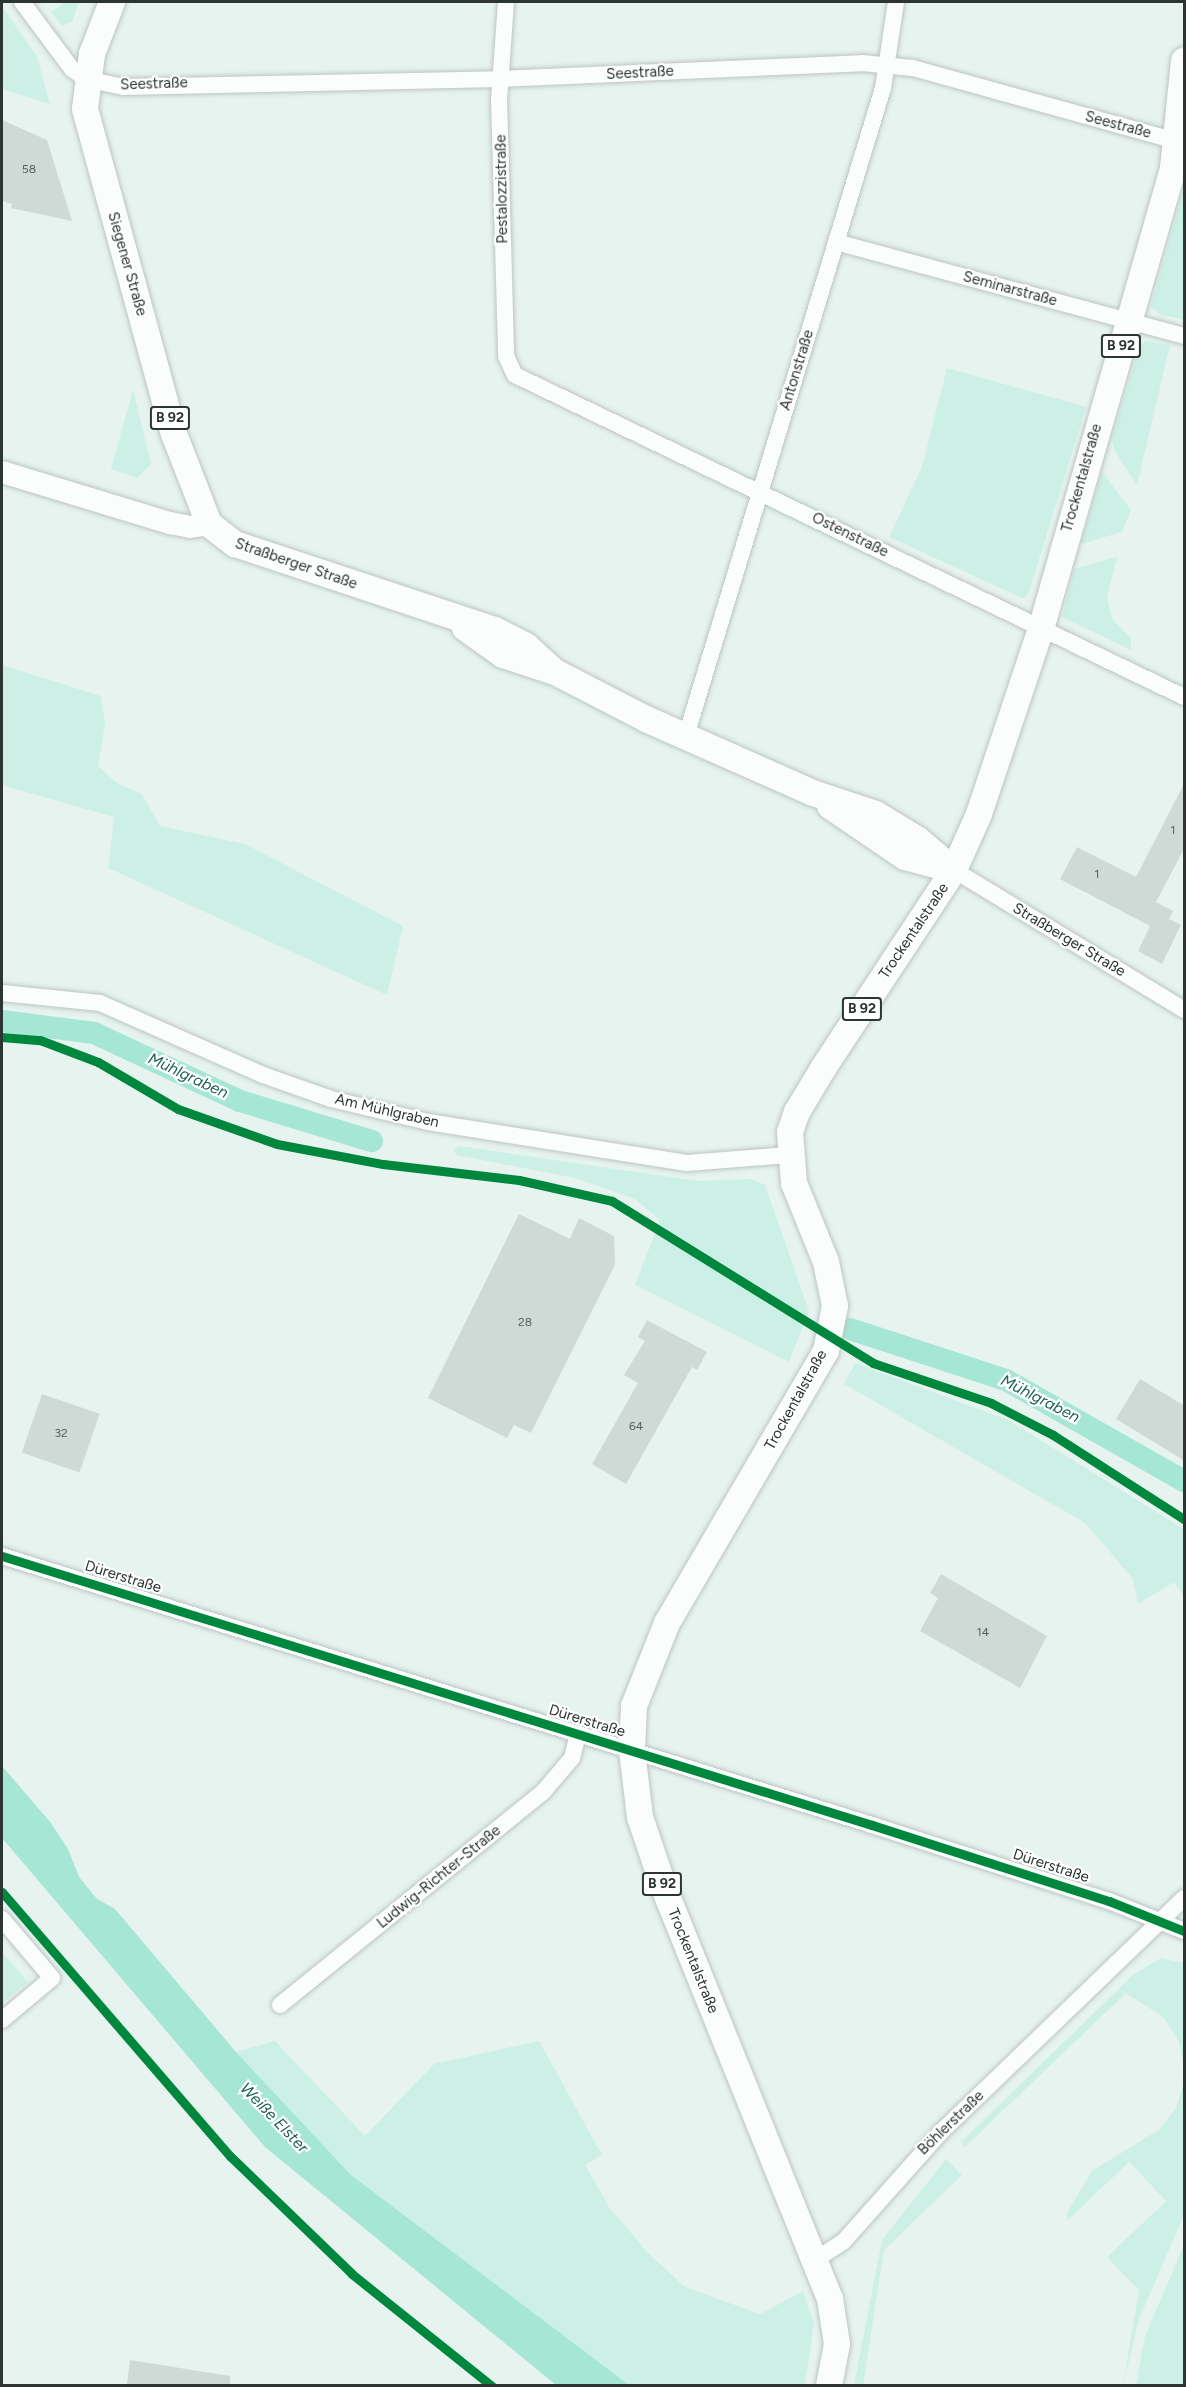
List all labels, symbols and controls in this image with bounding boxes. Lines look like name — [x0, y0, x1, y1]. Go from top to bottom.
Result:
street label: Seestraße — [606, 62, 674, 84]
street label: Seestraße — [120, 74, 188, 94]
street label: Seestraße — [1083, 108, 1153, 142]
street label: Pestalozzistraße — [492, 134, 512, 244]
house number: 58 — [22, 163, 36, 177]
street label: Siegener Straße — [104, 210, 150, 318]
street label: Seminarstraße — [961, 268, 1059, 310]
street label: Antonstraße — [776, 328, 818, 412]
road number: B 92 — [1100, 335, 1142, 357]
road number: B 92 — [149, 407, 191, 429]
street label: Trockentalstraße — [1058, 422, 1106, 534]
street label: Ostenstraße — [809, 509, 891, 561]
street label: Straßberger Straße — [232, 535, 360, 593]
house number: 1 — [1171, 824, 1175, 838]
house number: 1 — [1095, 868, 1099, 882]
street label: Trockentalstraße — [875, 880, 953, 982]
street label: Straßberger Straße — [1009, 899, 1129, 981]
road number: B 92 — [841, 998, 883, 1020]
water label: Mühlgraben — [145, 1049, 231, 1103]
street label: Am Mühlgraben — [333, 1090, 441, 1132]
house number: 28 — [518, 1316, 532, 1330]
street label: Trockentalstraße — [761, 1347, 831, 1453]
water label: Mühlgraben — [997, 1371, 1083, 1427]
house number: 64 — [629, 1420, 643, 1434]
house number: 32 — [54, 1427, 68, 1441]
street label: Dürerstraße — [83, 1557, 163, 1597]
house number: 14 — [977, 1626, 989, 1640]
street label: Dürerstraße — [547, 1701, 627, 1741]
street label: Ludwig-Richter-Straße — [373, 1822, 505, 1932]
street label: Dürerstraße — [1011, 1845, 1091, 1887]
road number: B 92 — [641, 1873, 683, 1895]
street label: Trockentalstraße — [664, 1906, 722, 2016]
water label: Weiße Elster — [236, 2079, 312, 2157]
street label: Böhlerstraße — [914, 2087, 988, 2159]

